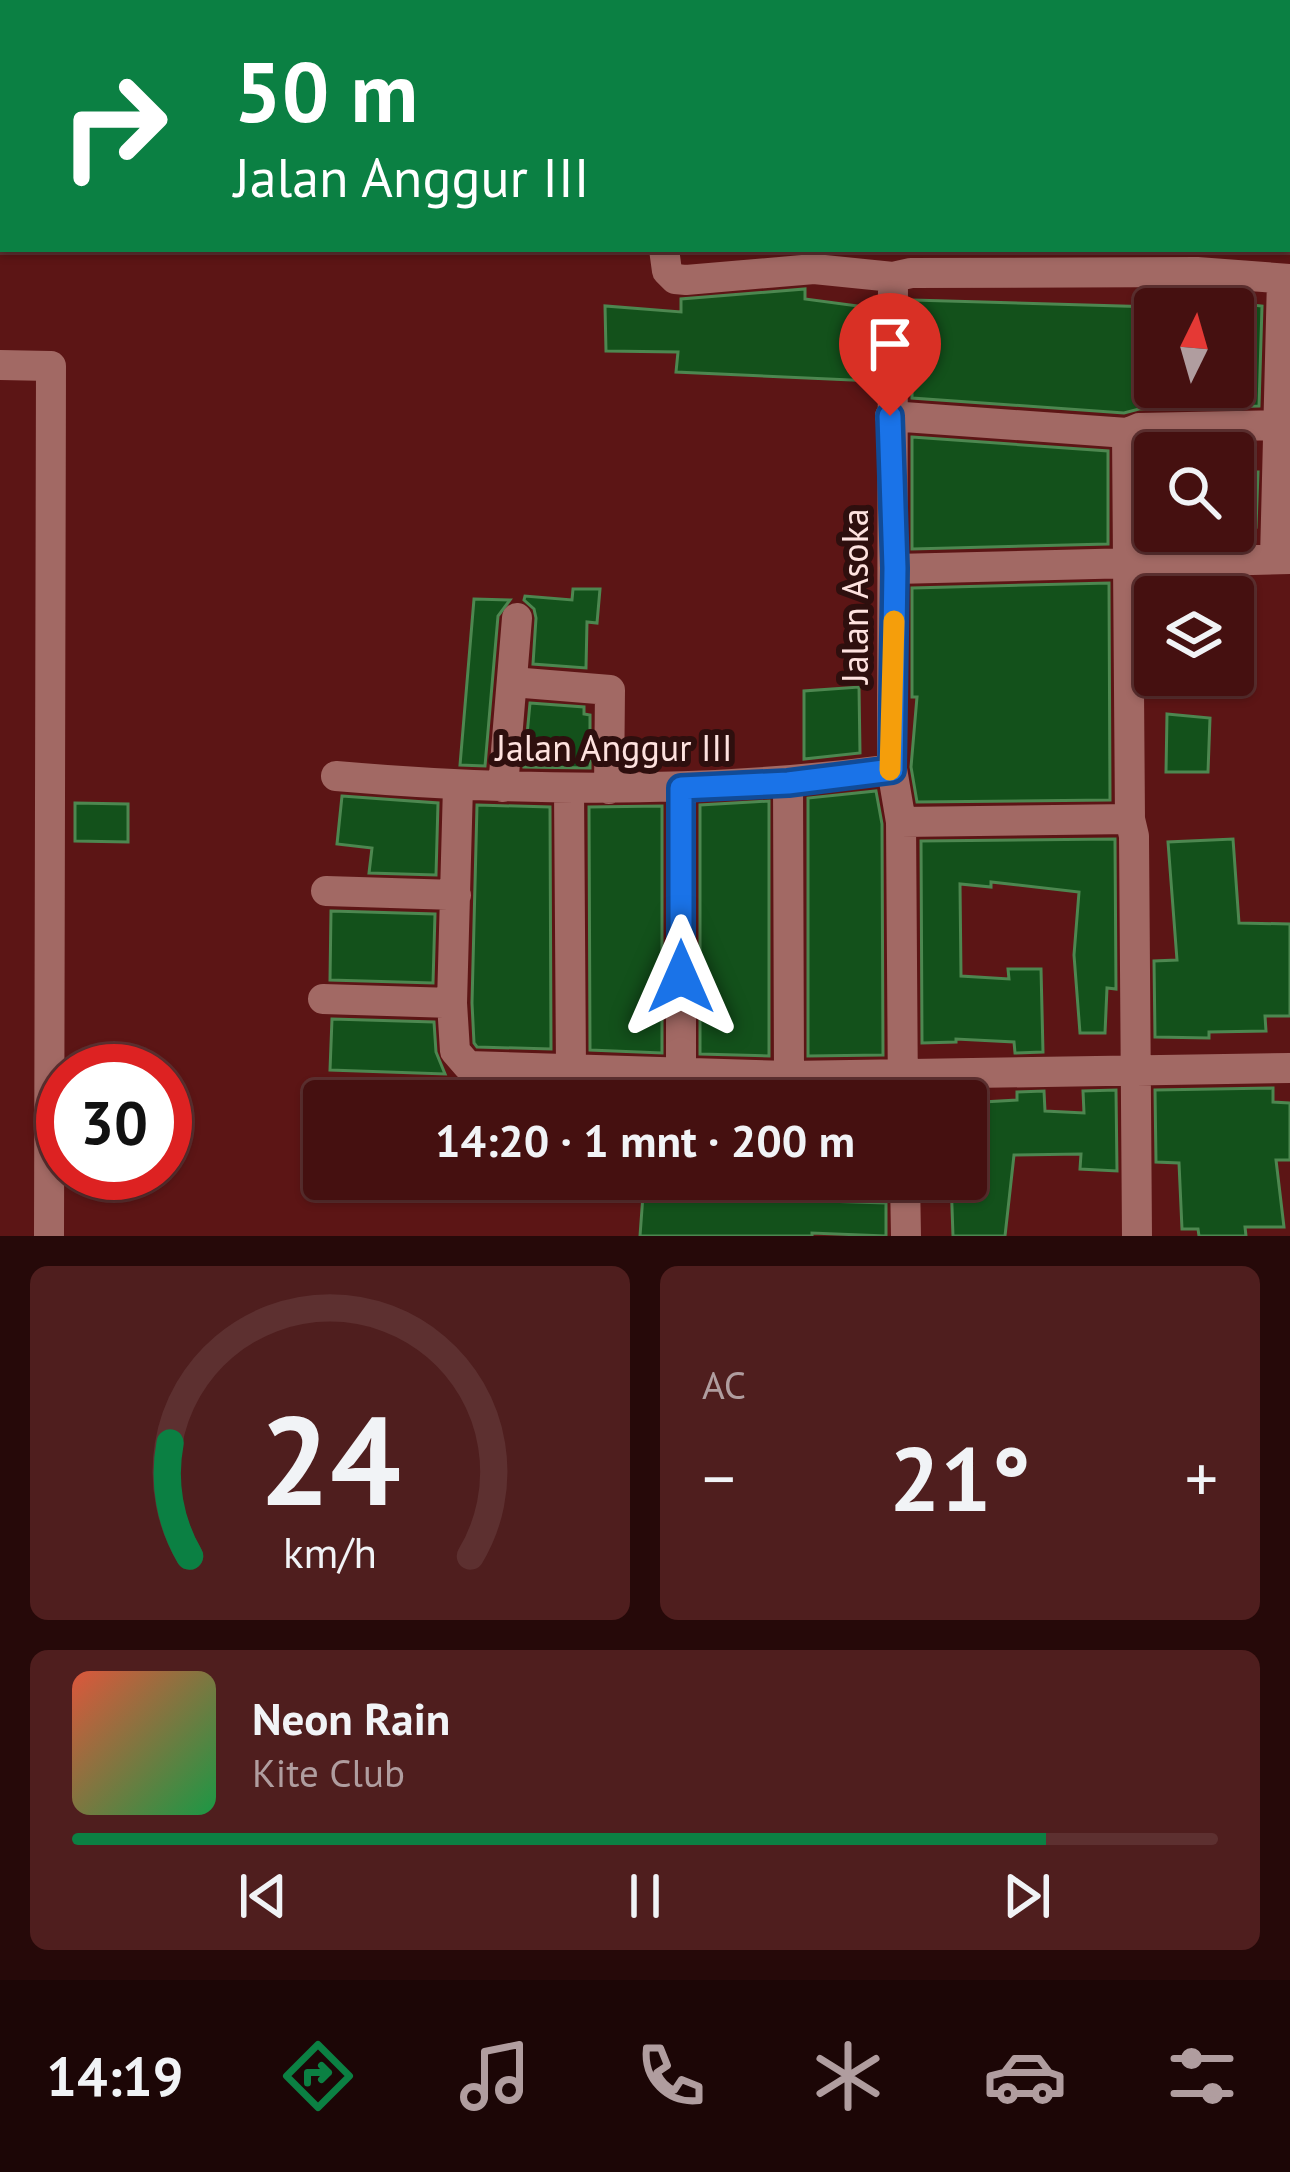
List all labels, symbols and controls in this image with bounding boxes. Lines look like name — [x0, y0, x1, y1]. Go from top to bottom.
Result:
text: 50 m — [234, 36, 418, 145]
icon: right — [36, 48, 192, 204]
text: Jalan Anggur III — [234, 142, 589, 212]
north arrow — [1134, 288, 1254, 408]
map controls — [1134, 288, 1254, 696]
pin — [839, 293, 941, 416]
icon: arrive — [857, 311, 923, 377]
button: search — [1134, 432, 1254, 552]
street label: Jalan Asoka — [831, 508, 878, 686]
button: layers — [1134, 576, 1254, 696]
street label: Jalan Anggur III — [494, 724, 732, 771]
position arrow — [618, 914, 744, 1040]
speed limit sign: 30 — [36, 1044, 192, 1200]
text: 14:20 · 1 mnt · 200 m — [435, 1111, 855, 1169]
text: AC — [702, 1359, 746, 1410]
text: 24 — [259, 1378, 401, 1539]
text: 21° — [889, 1419, 1031, 1536]
text: − — [702, 1435, 735, 1520]
text: + — [1185, 1435, 1218, 1520]
text: km/h — [283, 1524, 377, 1580]
text: Neon Rain — [252, 1689, 450, 1747]
text: Kite Club — [252, 1747, 405, 1798]
icon: previous — [230, 1863, 296, 1929]
icon: pause — [612, 1863, 678, 1929]
icon: next — [994, 1863, 1060, 1929]
icon: directions — [276, 2034, 360, 2118]
icon: music — [453, 2034, 537, 2118]
icon: phone — [629, 2034, 713, 2118]
icon: climate — [806, 2034, 890, 2118]
icon: car — [983, 2034, 1067, 2118]
icon: filters — [1160, 2034, 1244, 2118]
text: 14:19 — [46, 2041, 183, 2111]

